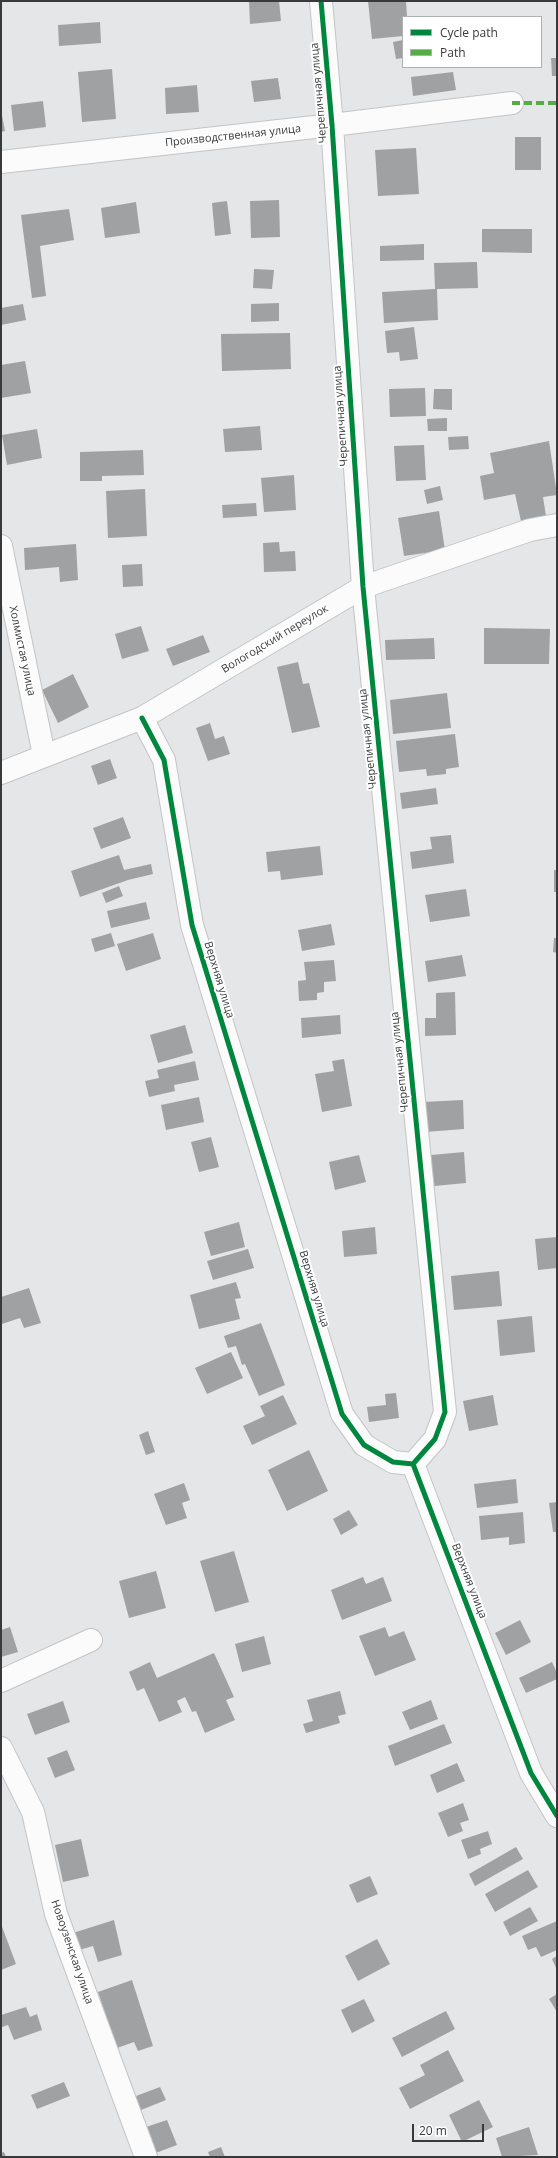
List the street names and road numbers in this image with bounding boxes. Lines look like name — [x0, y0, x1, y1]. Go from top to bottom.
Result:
street label: Черепичная улица — [308, 42, 330, 144]
street label: Производственная улица — [164, 122, 302, 150]
street label: Черепичная улица — [331, 365, 351, 467]
street label: Вологодский переулок — [219, 602, 331, 676]
street label: Холмистая улица — [6, 605, 38, 697]
street label: Черепичная улица — [356, 688, 380, 790]
street label: Верхняя улица — [201, 940, 237, 1020]
street label: Черепичная улица — [388, 1011, 412, 1113]
street label: Верхняя улица — [296, 1249, 332, 1329]
street label: Верхняя улица — [449, 1541, 489, 1621]
street label: Новоузенская улица — [48, 1898, 96, 2006]

